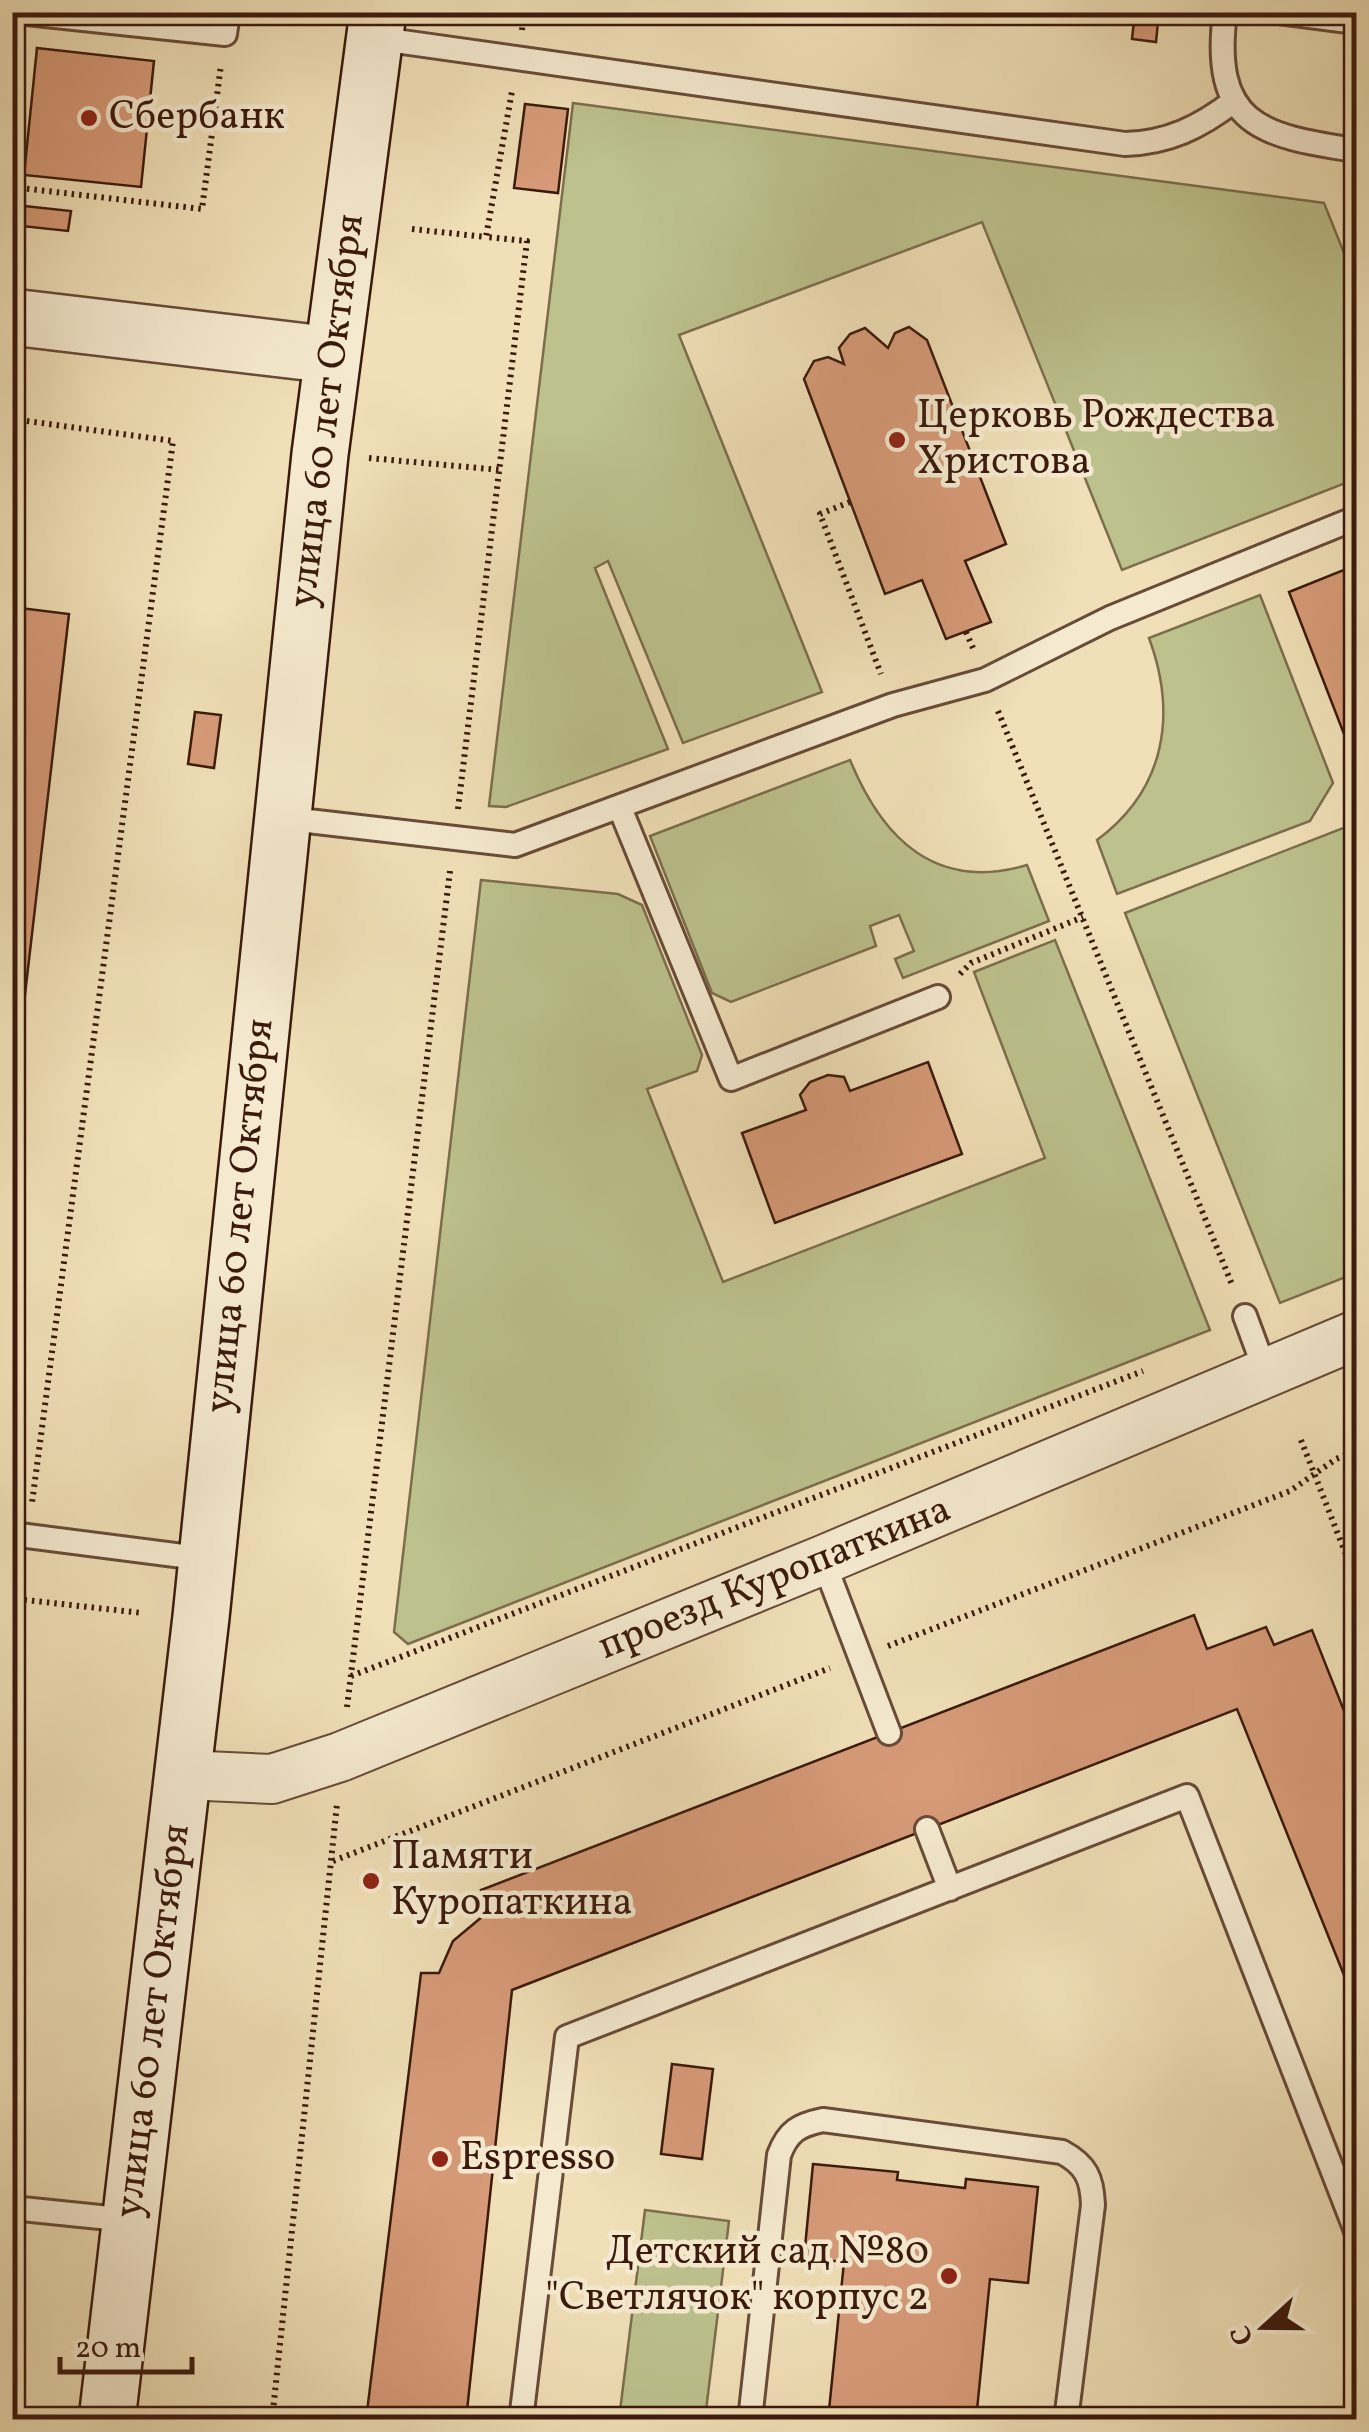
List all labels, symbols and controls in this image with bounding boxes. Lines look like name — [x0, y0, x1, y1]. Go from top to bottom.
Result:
place label: Сбербанк — [109, 90, 285, 146]
marker: Сбербанк — [78, 107, 100, 129]
street label: улица 60 лет Октября — [276, 211, 380, 611]
place label: Церковь Рождества Христова — [917, 389, 1276, 491]
marker: Церковь Рождества Христова — [886, 429, 908, 451]
street label: улица 60 лет Октября — [192, 1016, 290, 1416]
street label: проезд Куропаткина — [590, 1483, 960, 1675]
street label: улица 60 лет Октября — [102, 1821, 206, 2221]
place label: Памяти Куропаткина — [391, 1830, 633, 1932]
marker: Памяти Куропаткина — [360, 1870, 382, 1892]
place label: Espresso — [460, 2131, 615, 2187]
marker: Espresso — [429, 2148, 451, 2170]
place label: Детский сад №80 "Светлячок" корпус 2 — [545, 2225, 929, 2327]
marker: Детский сад №80 "Светлячок" корпус 2 — [938, 2265, 960, 2287]
north arrow — [1214, 2277, 1314, 2377]
scale bar — [60, 2312, 192, 2374]
text: С — [1222, 2320, 1264, 2350]
text: 20 m — [75, 2328, 141, 2370]

